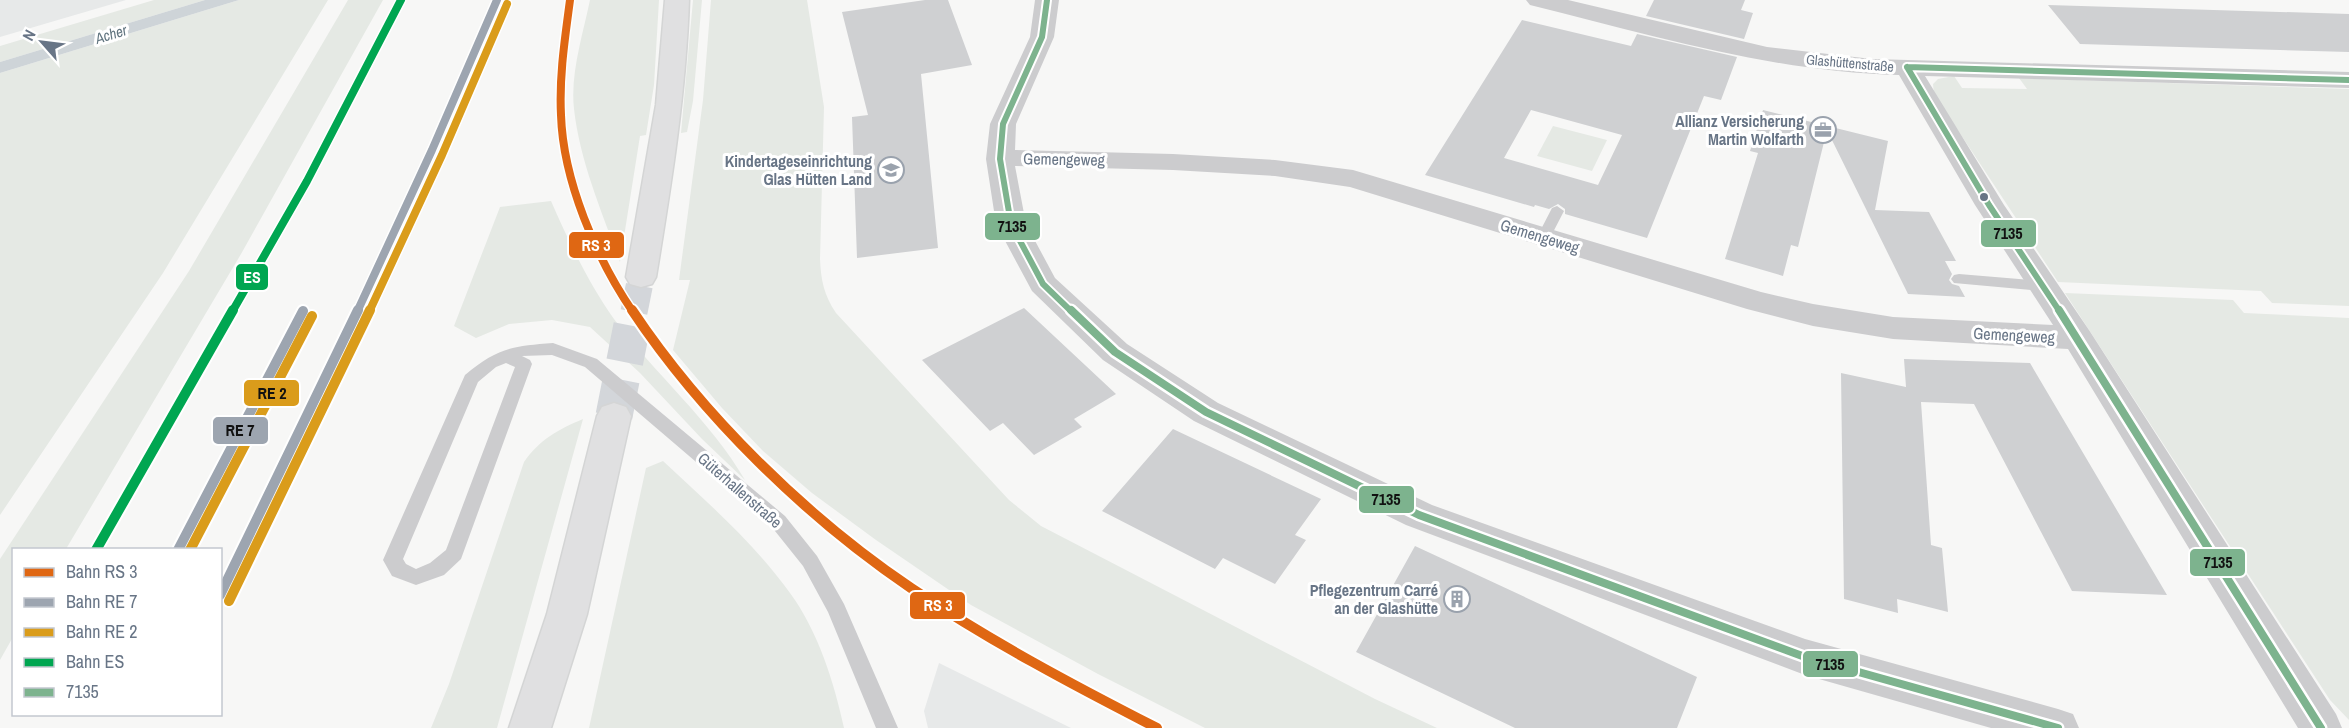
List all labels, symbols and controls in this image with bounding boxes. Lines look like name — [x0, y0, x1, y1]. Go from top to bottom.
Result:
north arrow — [12, 12, 72, 72]
water label: Acher — [92, 19, 130, 49]
text: N — [17, 26, 41, 44]
street label: Glashüttenstraße — [1805, 50, 1895, 76]
place label: Allianz Versicherung Martin Wolfarth — [1675, 110, 1804, 150]
office icon: Allianz Versicherung Martin Wolfarth — [1808, 115, 1838, 145]
street label: Gemengeweg — [1023, 147, 1106, 171]
place label: Kindertageseinrichtung Glas Hütten Land — [725, 150, 872, 190]
school or university icon: Kindertageseinrichtung Glas Hütten Land — [876, 155, 906, 185]
unlabelled marker — [1978, 191, 1990, 203]
line badge: 7135 — [984, 212, 1041, 241]
street label: Gemengeweg — [1498, 214, 1583, 259]
text: 7135 — [997, 215, 1027, 237]
line badge: 7135 — [1980, 219, 2037, 248]
text: 7135 — [1993, 222, 2023, 244]
line badge: RS 3 — [568, 231, 625, 259]
text: RS 3 — [581, 234, 611, 256]
line badge: ES — [235, 263, 269, 291]
text: ES — [243, 266, 261, 288]
street label: Gemengeweg — [1973, 322, 2056, 348]
line badge: RE 2 — [243, 379, 300, 407]
text: RE 2 — [257, 382, 287, 404]
line badge: RE 7 — [212, 416, 269, 445]
text: RE 7 — [225, 419, 255, 441]
street label: Güterhallenstraße — [693, 447, 787, 533]
line badge: 7135 — [1358, 485, 1415, 514]
text: 7135 — [1371, 488, 1401, 510]
legend — [12, 548, 222, 716]
line badge: 7135 — [2189, 548, 2246, 577]
text: 7135 — [2203, 551, 2233, 573]
text: Bahn RS 3 — [66, 559, 137, 584]
place label: Pflegezentrum Carré an der Glashütte — [1310, 579, 1438, 619]
building icon: Pflegezentrum Carré an der Glashütte — [1442, 584, 1472, 614]
text: Bahn RE 7 — [66, 589, 137, 614]
line badge: RS 3 — [909, 591, 966, 620]
text: RS 3 — [923, 594, 953, 616]
text: Bahn RE 2 — [66, 619, 137, 644]
text: Bahn ES — [66, 649, 124, 674]
line badge: 7135 — [1802, 650, 1859, 678]
text: 7135 — [1815, 653, 1845, 675]
text: 7135 — [66, 679, 99, 704]

